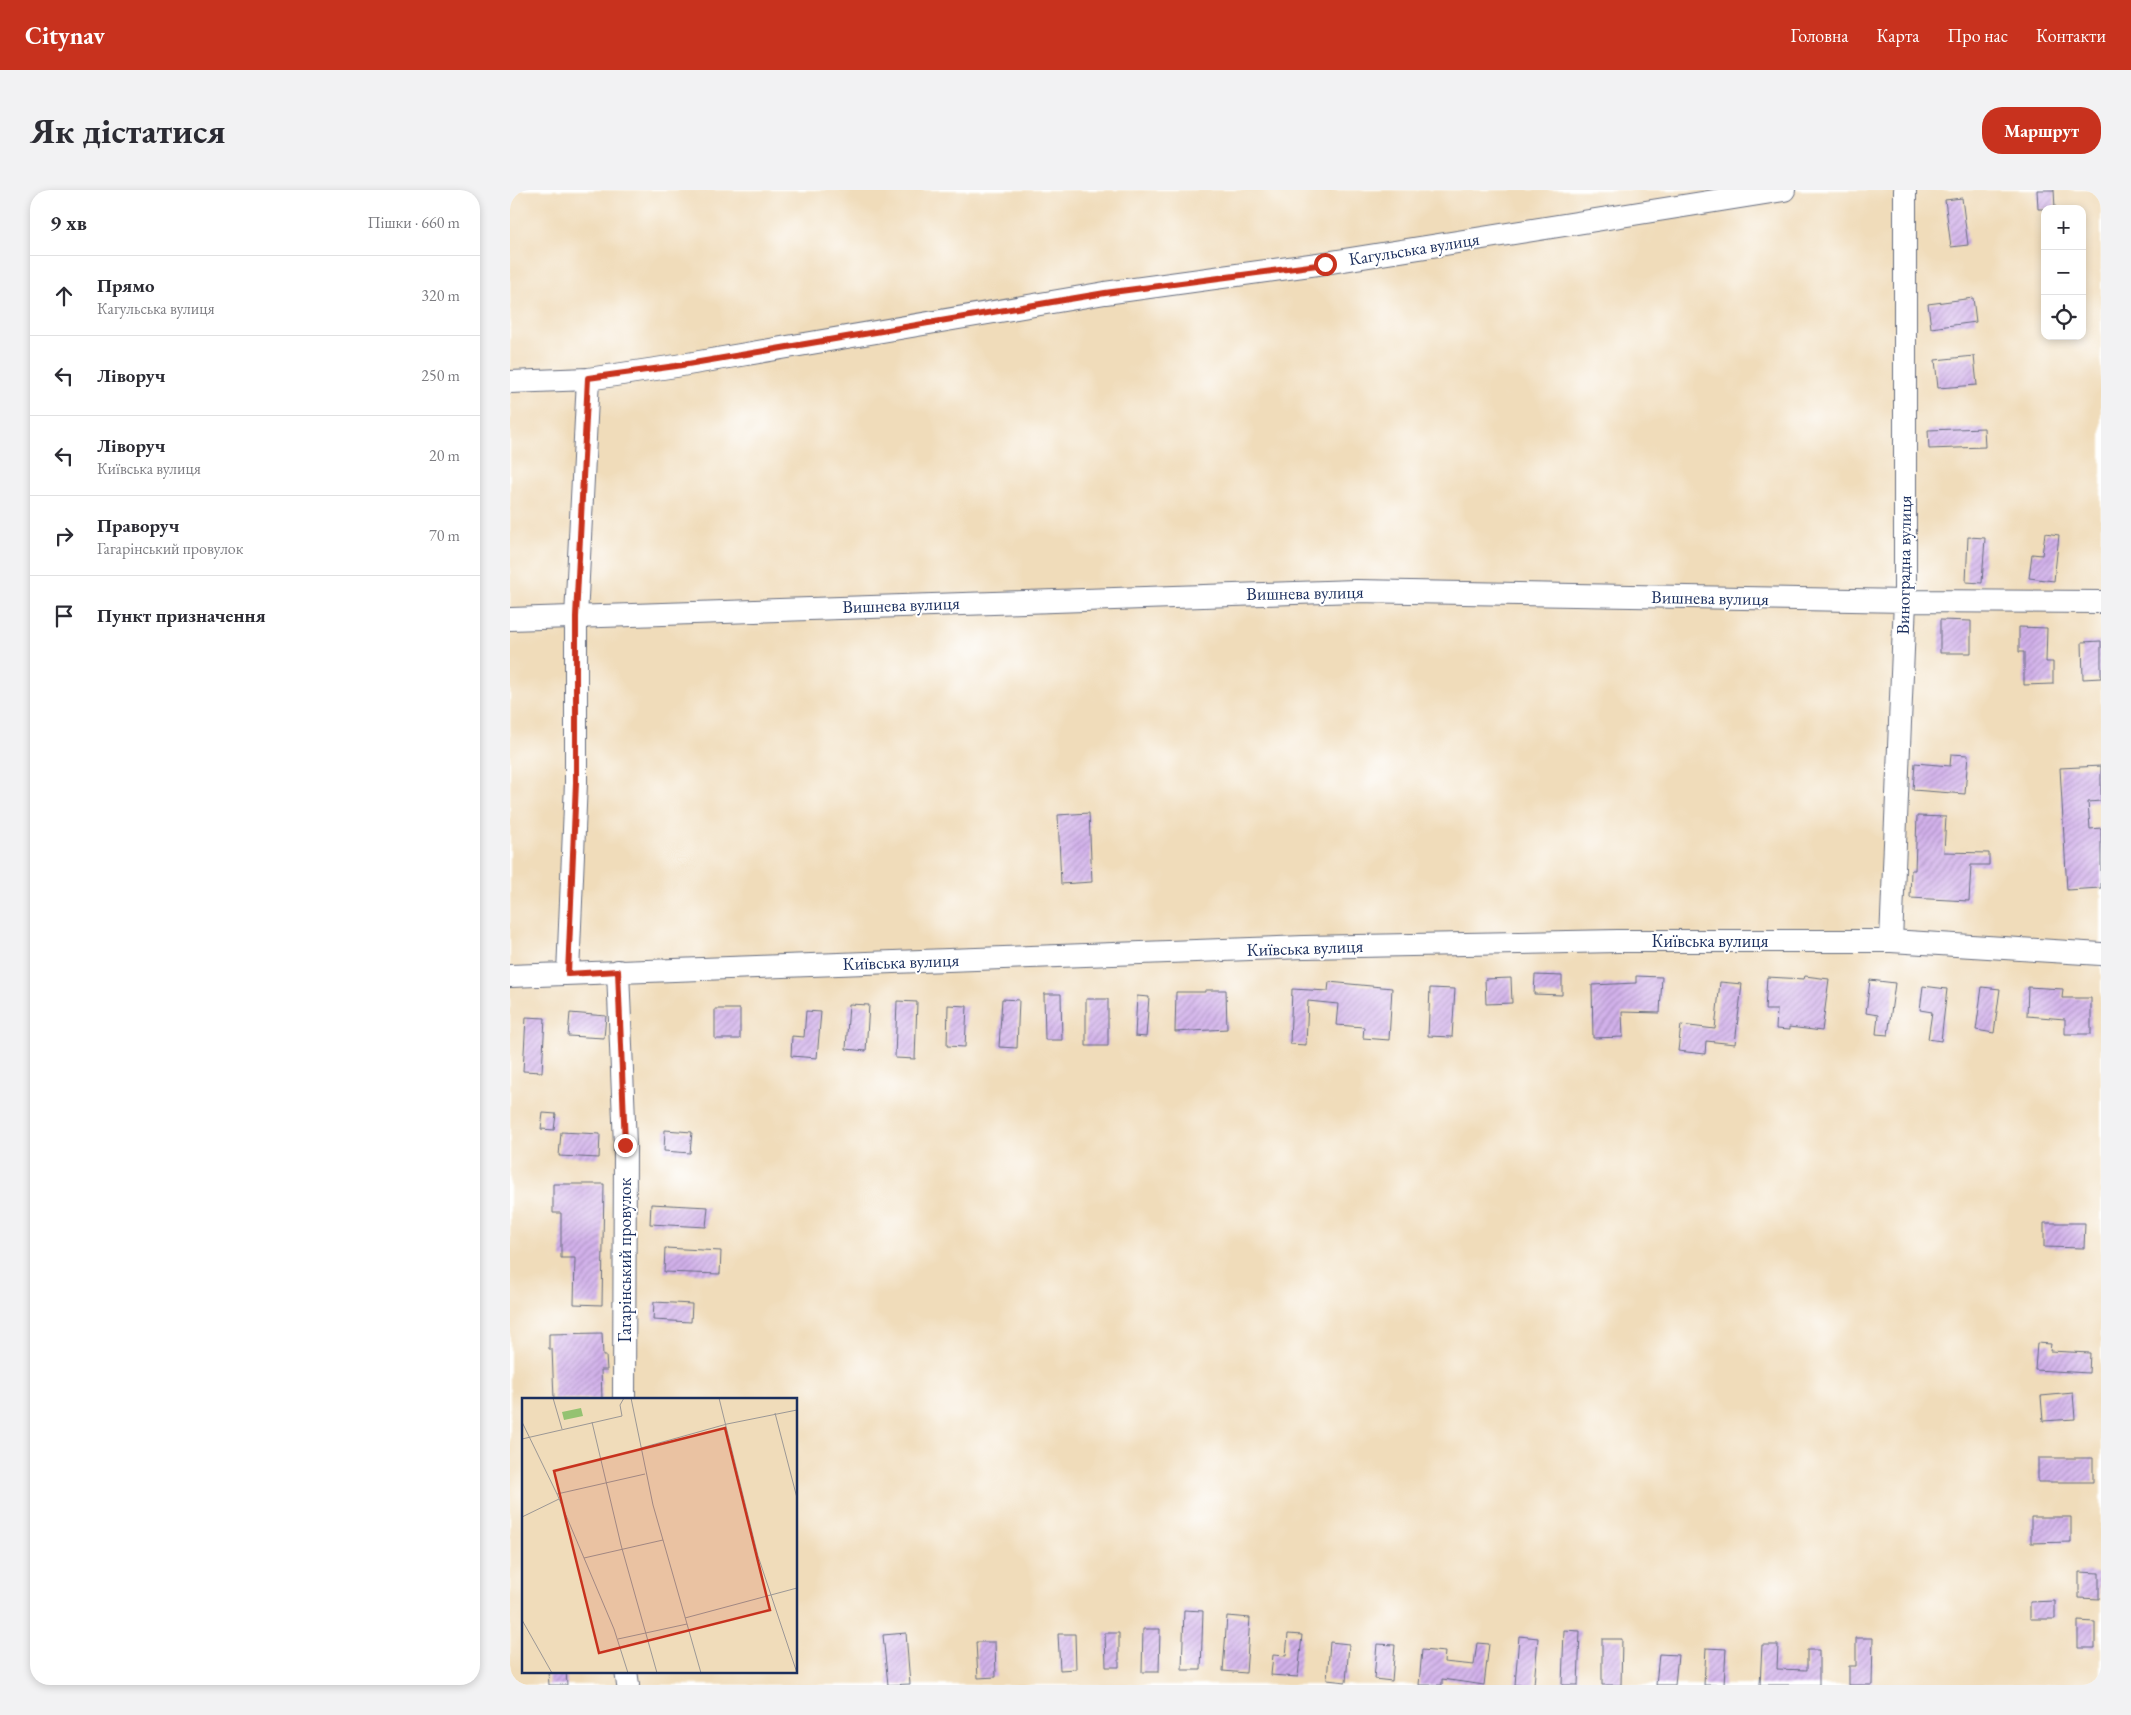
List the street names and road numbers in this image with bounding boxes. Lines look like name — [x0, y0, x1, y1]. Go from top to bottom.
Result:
street label: Кагульська вулиця — [1347, 227, 1481, 270]
street label: Виноградна вулиця — [1891, 495, 1916, 635]
street label: Вишнева вулиця — [1246, 580, 1364, 605]
street label: Вишнева вулиця — [1651, 585, 1769, 610]
street label: Вишнева вулиця — [842, 591, 960, 618]
street label: Київська вулиця — [1652, 929, 1768, 952]
street label: Київська вулиця — [1246, 934, 1364, 961]
street label: Київська вулиця — [842, 948, 960, 975]
street label: Гагарінський провулок — [613, 1177, 636, 1342]

